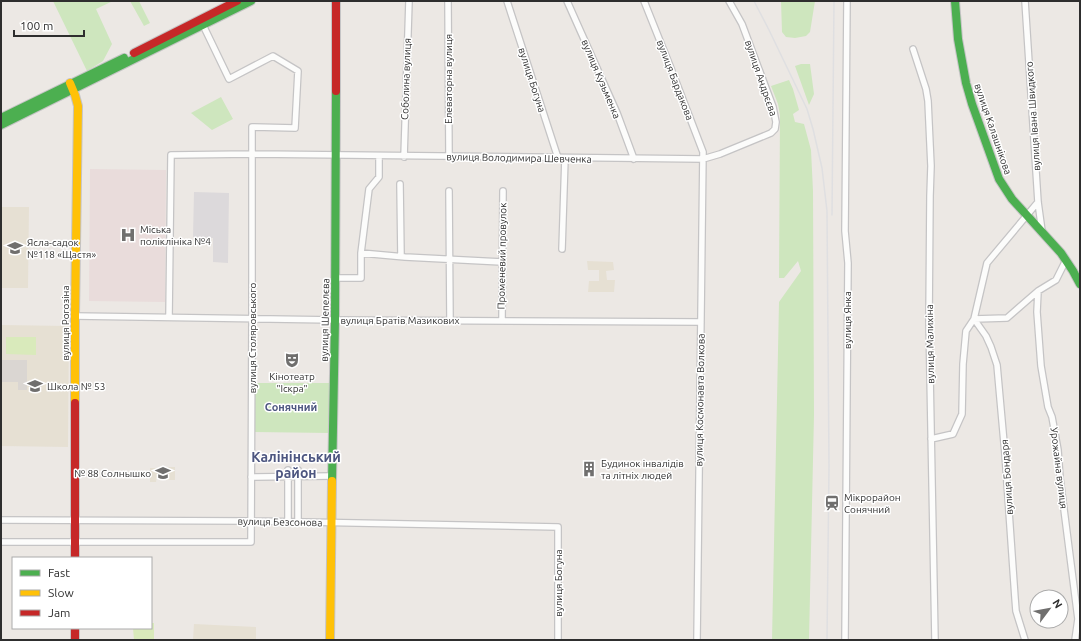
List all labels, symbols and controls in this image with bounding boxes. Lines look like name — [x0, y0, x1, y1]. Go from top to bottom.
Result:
scale bar — [14, 12, 84, 38]
text: 100 m — [20, 19, 53, 32]
street label: Елеваторна вулиця — [443, 34, 454, 124]
street label: Соболина вулиця — [399, 38, 413, 120]
street label: вулиця Кузьменка — [579, 38, 623, 120]
street label: вулиця Бардакова — [655, 38, 695, 122]
street label: вулиця Андрєєва — [743, 39, 779, 117]
street label: вулиця Богуна — [516, 46, 548, 114]
street label: вулиця Івана Швидкого — [1024, 61, 1042, 171]
street label: вулиця Калашнікова — [972, 82, 1014, 176]
street label: вулиця Володимира Шевченка — [446, 151, 592, 165]
street label: Променевий провулок — [496, 202, 508, 310]
place label: Міська поліклініка №4 — [140, 224, 211, 247]
hospital icon: Міська поліклініка №4 — [119, 226, 137, 244]
place label: Ясла-садок №118 «Щастя» — [27, 237, 96, 260]
school or university icon: Ясла-садок №118 «Щастя» — [6, 239, 24, 257]
street label: вулиця Шепелєва — [319, 278, 331, 362]
street label: вулиця Столяровського — [247, 283, 258, 393]
street label: вулиця Рогозіна — [60, 285, 71, 361]
street label: вулиця Янка — [842, 291, 853, 349]
street label: вулиця Малихіна — [924, 304, 936, 384]
street label: вулиця Братів Мазикових — [340, 315, 460, 326]
street label: вулиця Космонавта Волкова — [693, 333, 707, 467]
theatre icon: Кінотеатр "Іскра" — [283, 351, 301, 369]
place label: Кінотеатр "Іскра" — [269, 371, 315, 394]
school or university icon: Школа № 53 — [26, 377, 44, 395]
place label: Школа № 53 — [47, 381, 105, 392]
district label: Сонячний — [265, 401, 317, 413]
street label: Урожайна вулиця — [1049, 427, 1069, 509]
street label: вулиця Бондаря — [999, 439, 1015, 515]
district label: Калінінський район — [251, 449, 341, 481]
place label: Будинок інвалідів та літніх людей — [601, 458, 684, 481]
building icon: Будинок інвалідів та літніх людей — [580, 460, 598, 478]
school or university icon: № 88 Солнышко — [154, 464, 172, 482]
place label: № 88 Солнышко — [74, 468, 151, 479]
place label: Мікрорайон Сонячний — [844, 492, 901, 515]
station icon: Мікрорайон Сонячний — [823, 494, 841, 512]
street label: вулиця Безсонова — [238, 516, 322, 528]
street label: вулиця Богуна — [553, 549, 564, 617]
legend — [12, 557, 152, 629]
text: Fast — [48, 566, 70, 579]
text: Slow — [48, 586, 74, 599]
north arrow — [1029, 589, 1069, 629]
text: N — [1050, 597, 1065, 610]
text: Jam — [48, 606, 70, 619]

